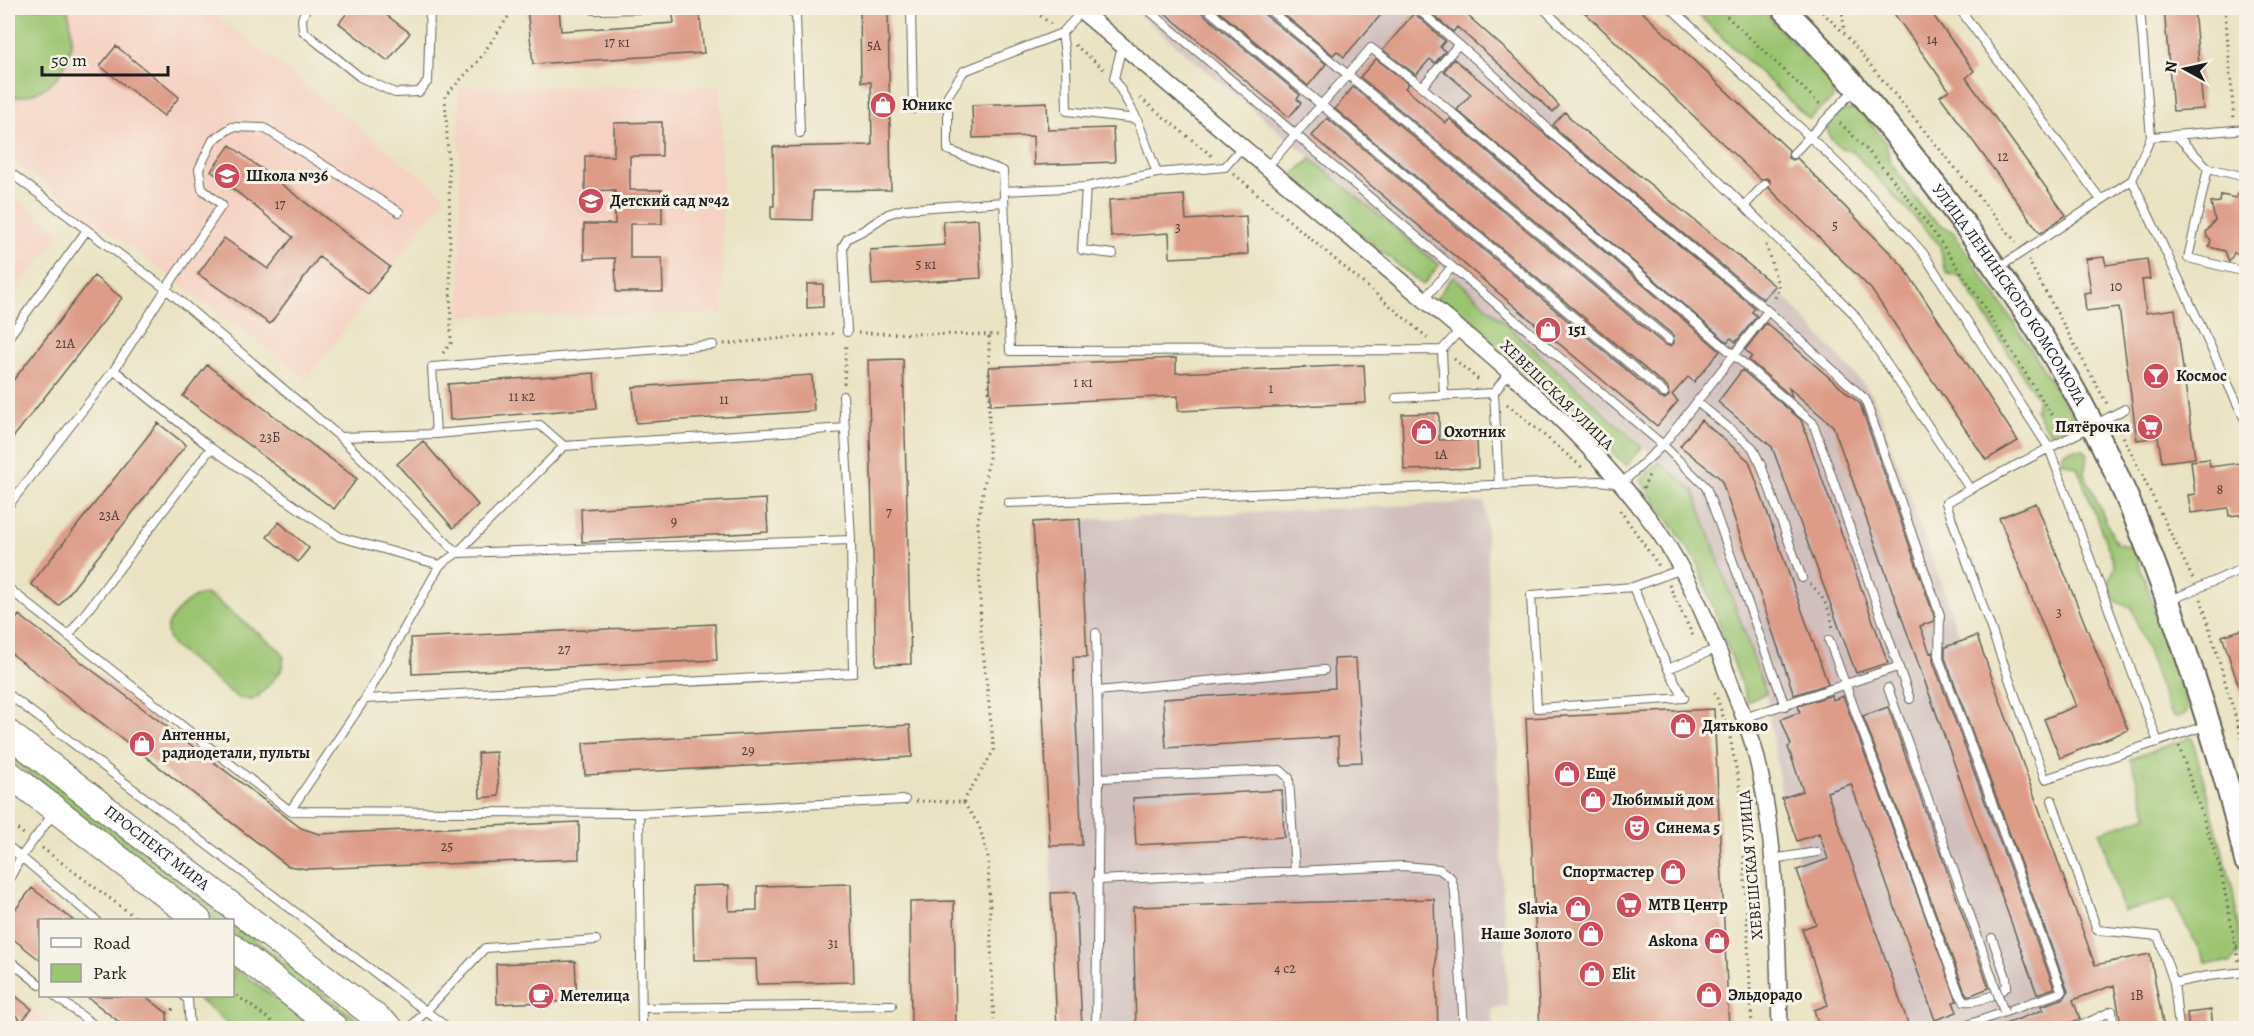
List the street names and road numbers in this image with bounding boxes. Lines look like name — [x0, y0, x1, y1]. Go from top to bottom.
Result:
street label: УЛИЦА ЛЕНИНСКОГО КОМСОМОЛА — [1927, 179, 2092, 410]
street label: ХЕВЕШСКАЯ УЛИЦА — [1495, 335, 1619, 455]
street label: ХЕВЕШСКАЯ УЛИЦА — [1733, 789, 1768, 941]
street label: ПРОСПЕКТ МИРА — [100, 800, 215, 896]

